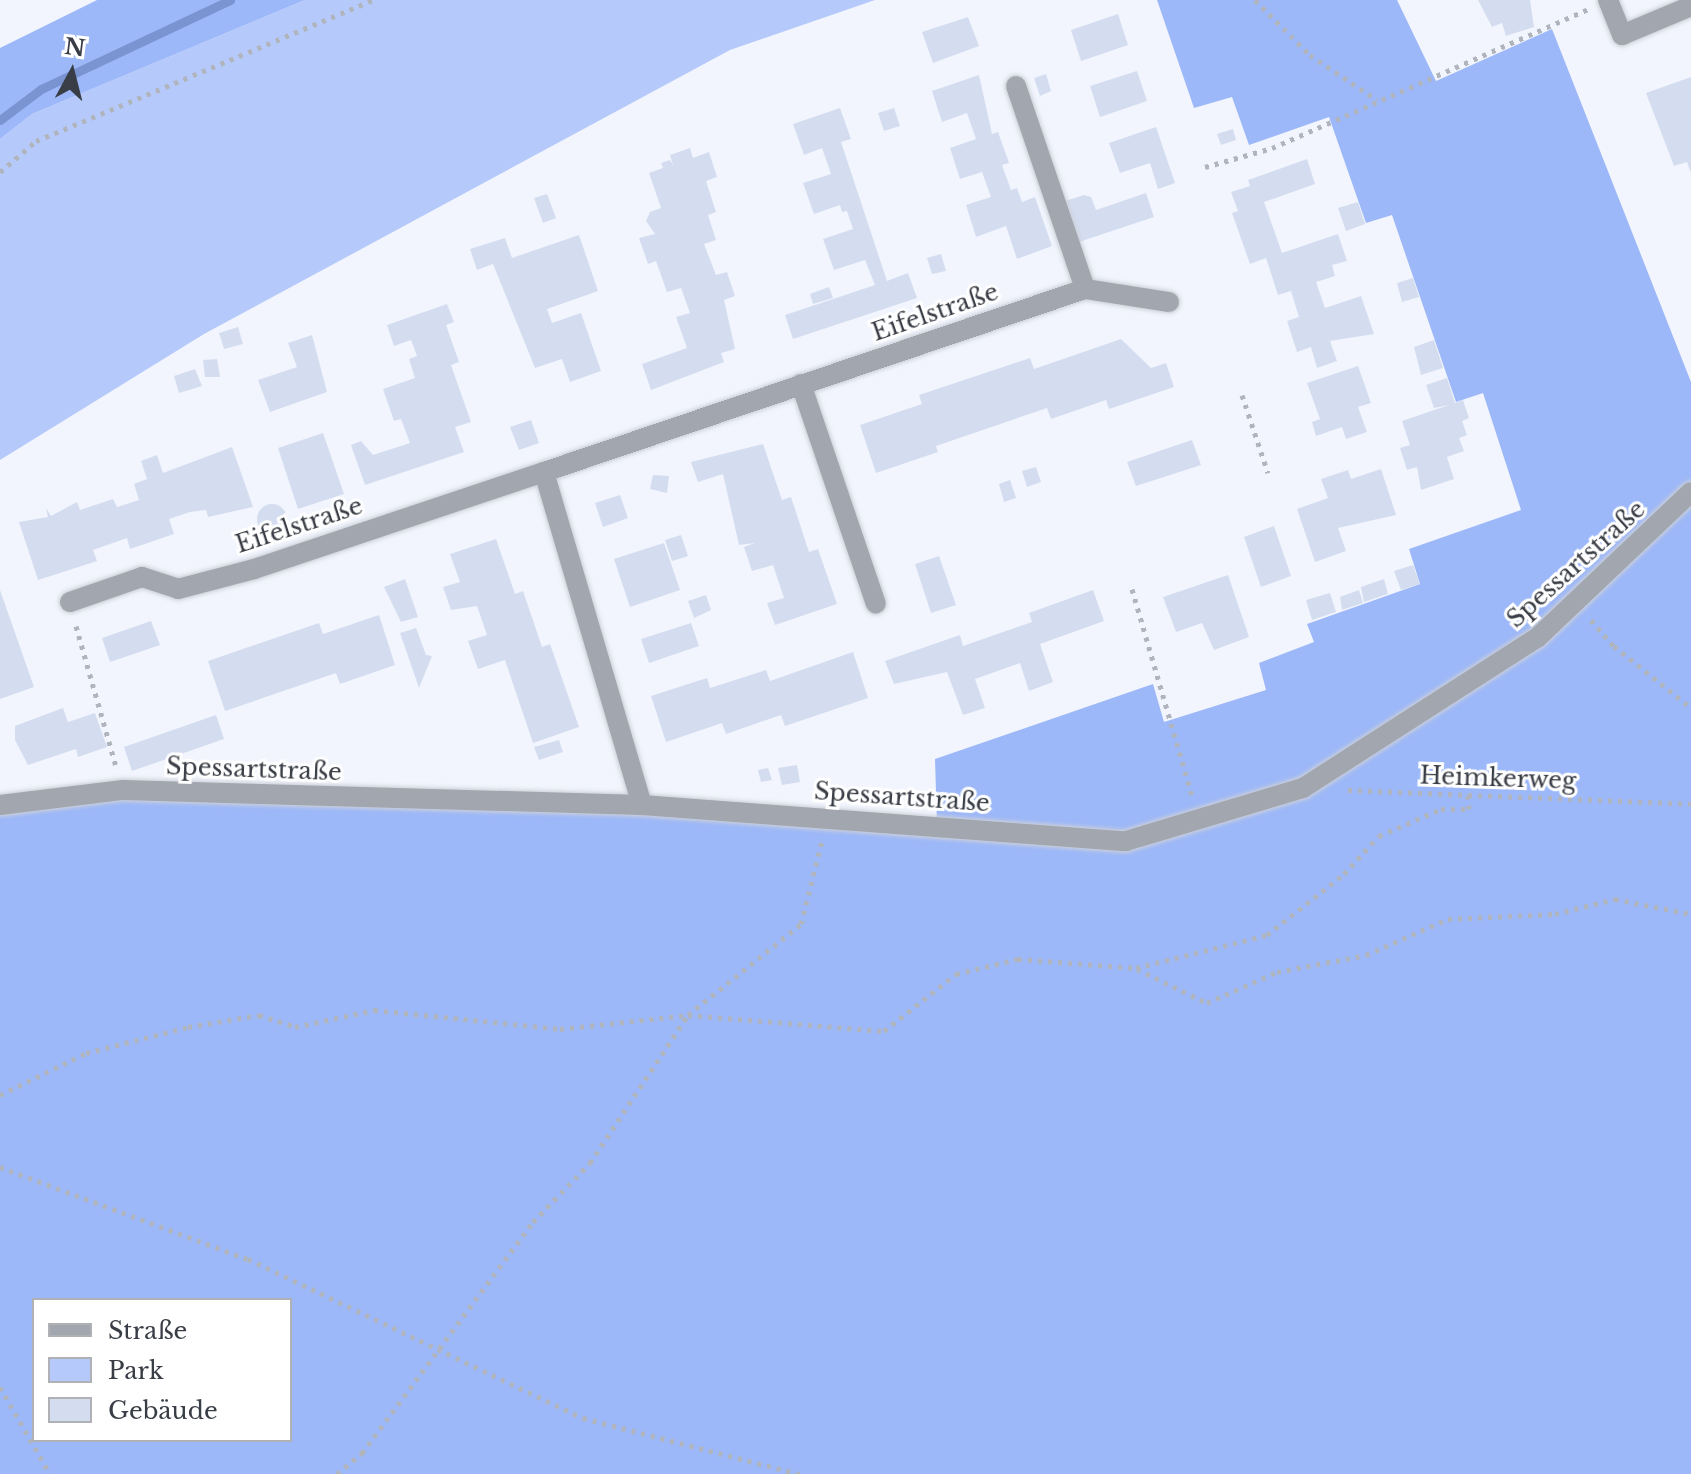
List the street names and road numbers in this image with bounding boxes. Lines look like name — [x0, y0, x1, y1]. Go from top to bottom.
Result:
street label: Eifelstraße — [868, 277, 1002, 347]
street label: Eifelstraße — [232, 491, 366, 559]
street label: Spessartstraße — [1501, 494, 1651, 634]
street label: Spessartstraße — [166, 752, 342, 786]
street label: Heimkerweg — [1419, 761, 1577, 795]
street label: Spessartstraße — [813, 777, 991, 817]

